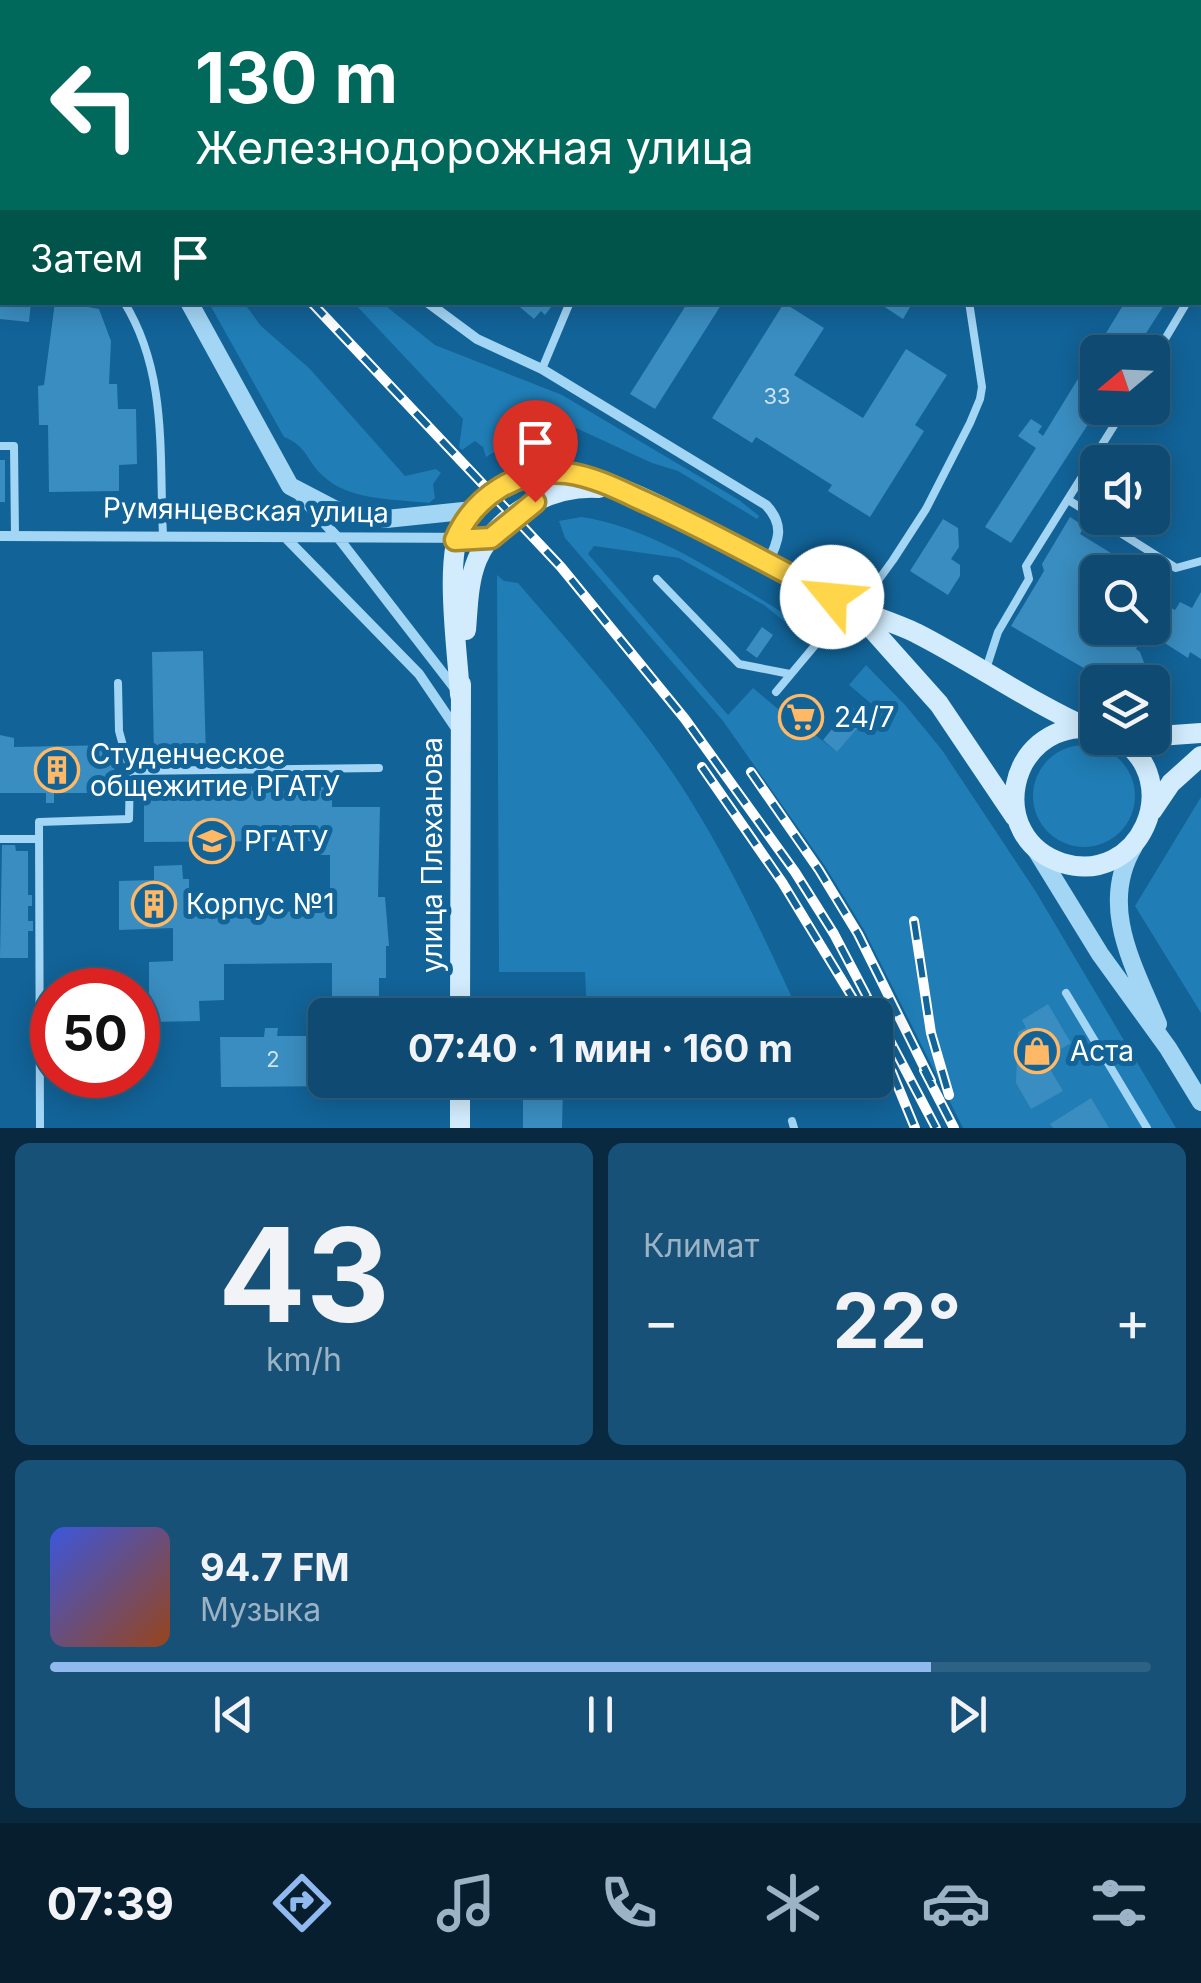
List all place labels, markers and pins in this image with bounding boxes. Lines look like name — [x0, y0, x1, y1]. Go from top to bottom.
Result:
pin — [493, 400, 578, 503]
supermarket icon: 24/7 — [778, 694, 824, 740]
place label: 24/7 — [834, 700, 895, 734]
place label: Студенческое общежитие РГАТУ — [90, 737, 340, 803]
building icon: Студенческое общежитие РГАТУ — [34, 747, 80, 793]
school or university icon: РГАТУ — [189, 818, 235, 864]
place label: РГАТУ — [244, 824, 328, 858]
building icon: Корпус №1 — [131, 881, 177, 927]
place label: Корпус №1 — [186, 887, 335, 921]
shop icon: Аста — [1014, 1028, 1060, 1074]
place label: Аста — [1070, 1034, 1134, 1068]

